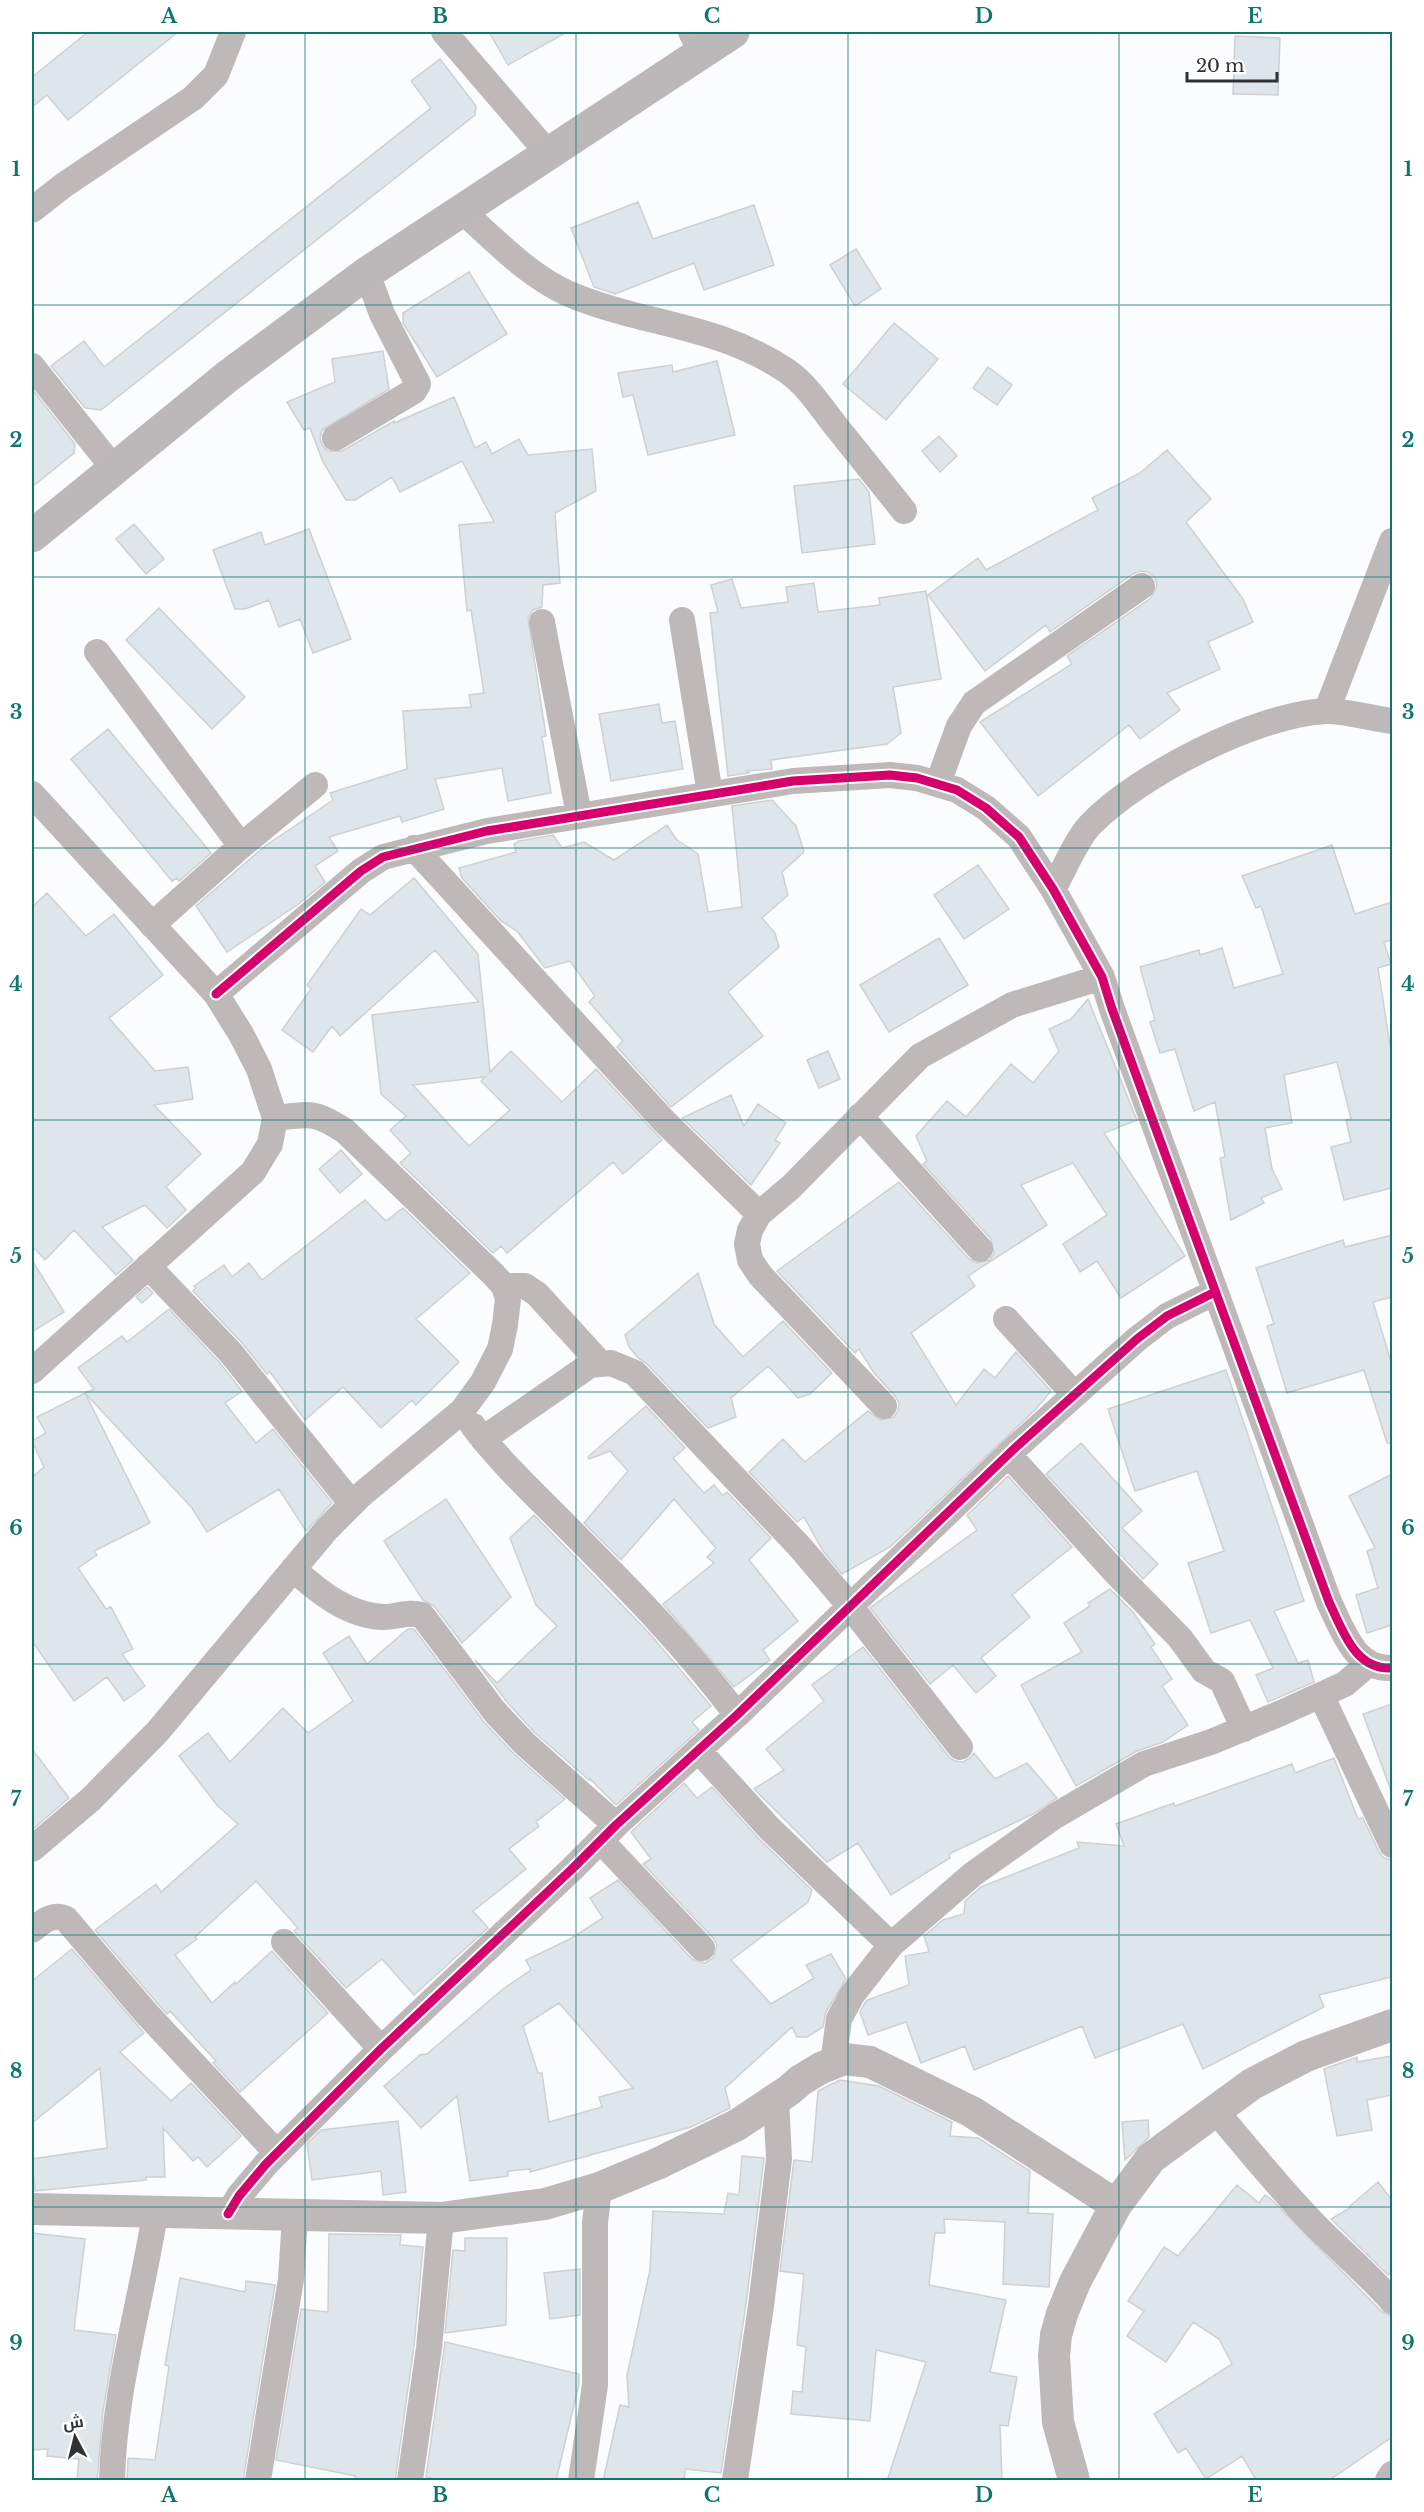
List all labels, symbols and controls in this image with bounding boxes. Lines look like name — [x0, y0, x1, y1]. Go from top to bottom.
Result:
text: A — [160, 4, 178, 28]
text: B — [432, 4, 448, 28]
text: C — [704, 4, 720, 28]
text: D — [975, 4, 993, 28]
text: E — [1247, 4, 1263, 28]
scale bar — [1187, 45, 1277, 83]
text: 20 m — [1196, 55, 1244, 77]
text: 1 — [12, 157, 21, 181]
text: 1 — [1404, 157, 1413, 181]
text: 2 — [9, 428, 23, 452]
text: 2 — [1401, 428, 1415, 452]
text: 3 — [10, 700, 22, 724]
text: 3 — [1402, 700, 1414, 724]
text: 4 — [9, 972, 23, 996]
text: 4 — [1401, 972, 1415, 996]
text: 5 — [10, 1244, 22, 1268]
text: 5 — [1402, 1244, 1414, 1268]
text: 6 — [9, 1516, 23, 1540]
text: 6 — [1401, 1516, 1415, 1540]
text: 7 — [11, 1787, 22, 1811]
text: 7 — [1403, 1787, 1414, 1811]
text: 8 — [10, 2059, 22, 2083]
text: 8 — [1402, 2059, 1414, 2083]
text: 9 — [9, 2331, 23, 2355]
text: 9 — [1401, 2331, 1415, 2355]
north arrow — [45, 2407, 105, 2467]
text: ش — [62, 2411, 85, 2433]
text: A — [160, 2483, 178, 2507]
text: B — [432, 2483, 448, 2507]
text: C — [704, 2483, 720, 2507]
text: D — [975, 2483, 993, 2507]
text: E — [1247, 2483, 1263, 2507]

